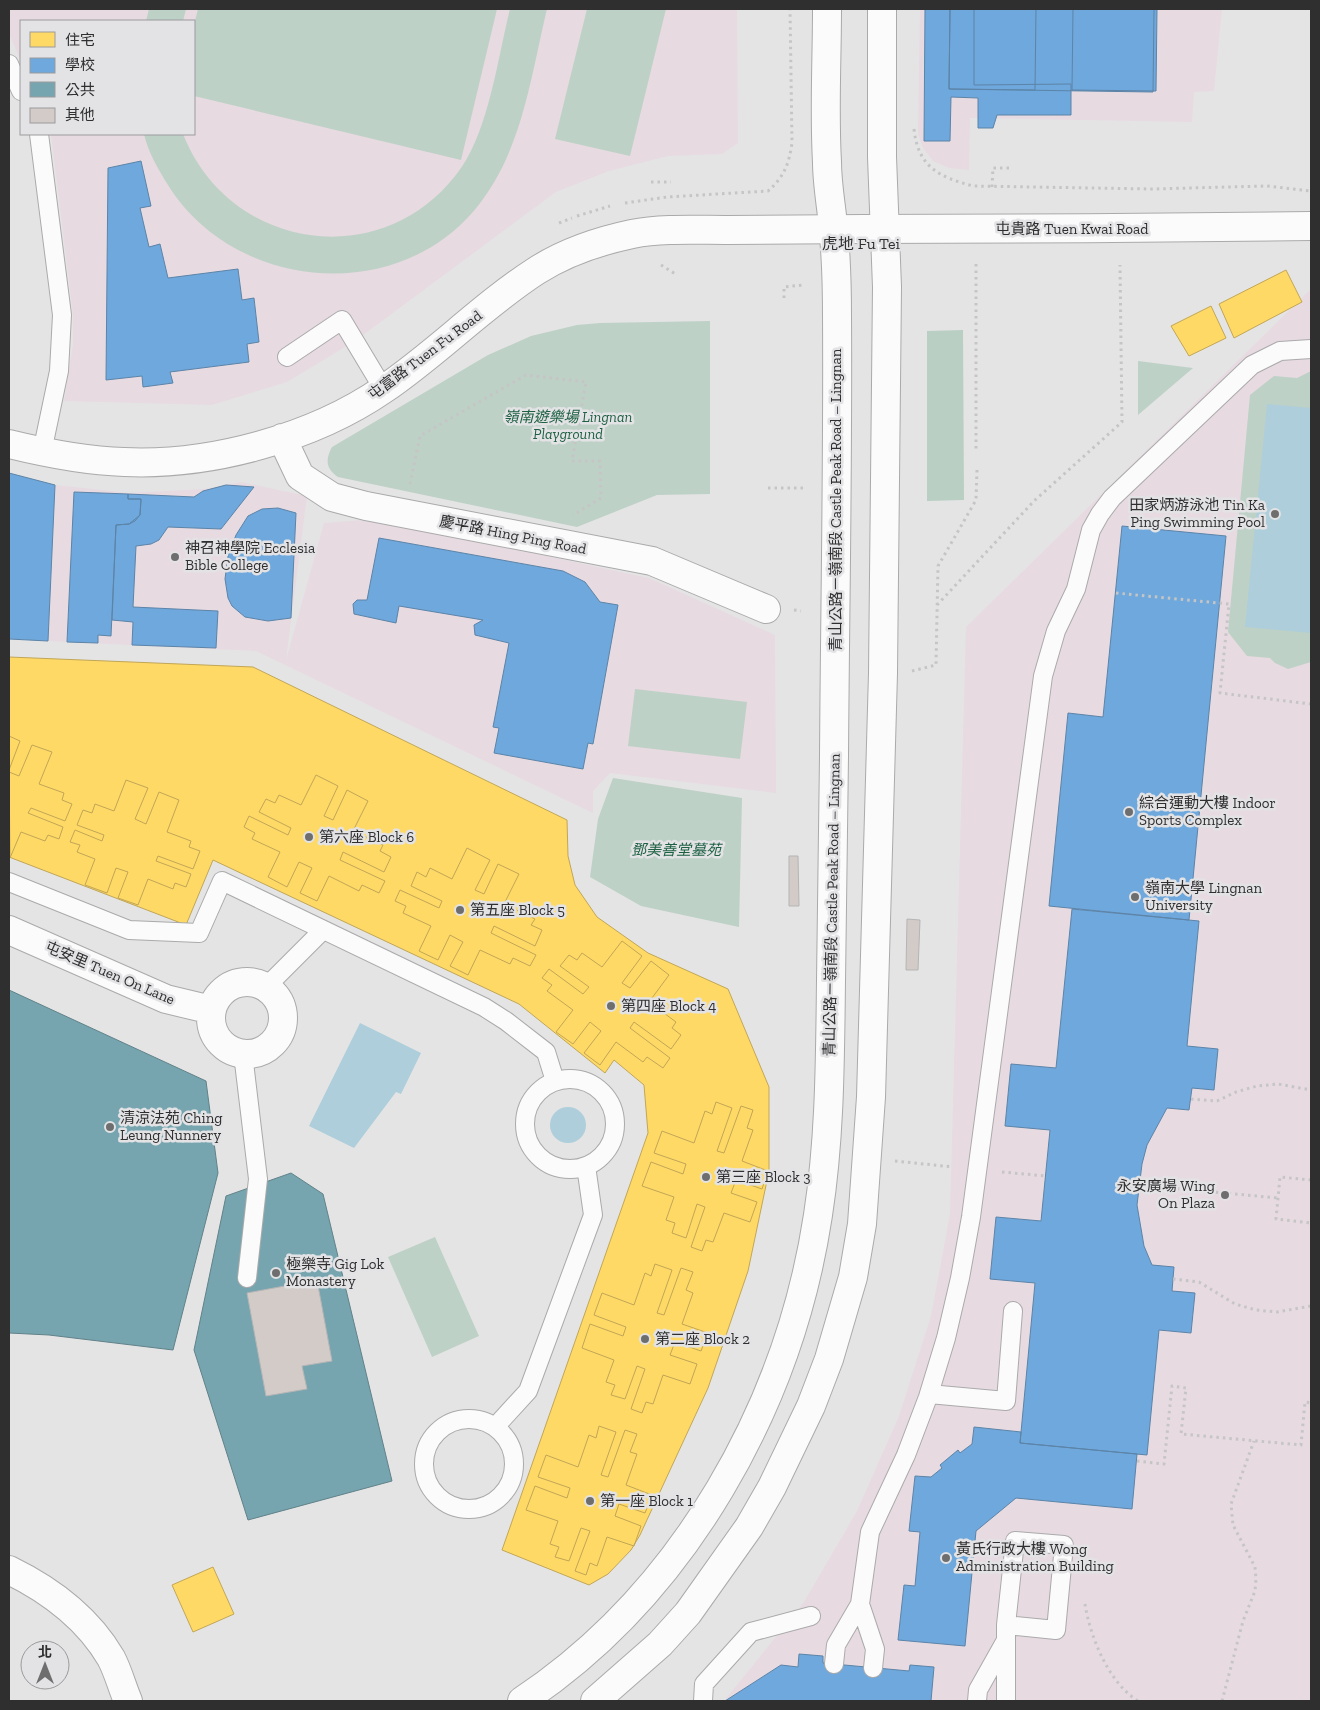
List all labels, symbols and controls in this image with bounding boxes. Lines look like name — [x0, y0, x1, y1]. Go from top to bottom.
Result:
legend — [20, 20, 195, 135]
text: 住宅 — [65, 31, 95, 49]
text: 學校 — [65, 56, 95, 74]
text: 公共 — [65, 81, 95, 99]
text: 其他 — [65, 106, 95, 124]
street label: 屯貴路 Tuen Kwai Road — [996, 220, 1149, 238]
district label: 虎地 Fu Tei — [822, 234, 900, 253]
street label: 屯富路 Tuen Fu Road — [365, 306, 486, 404]
street label: 青山公路－嶺南段 Castle Peak Road – Lingnan — [827, 348, 845, 651]
park label: 嶺南遊樂場 Lingnan Playground — [504, 408, 633, 443]
place label: 田家炳游泳池 Tin Ka Ping Swimming Pool — [1129, 496, 1265, 531]
marker: 田家炳游泳池 Tin Ka Ping Swimming Pool — [1269, 508, 1281, 520]
street label: 慶平路 Hing Ping Road — [438, 512, 589, 558]
place label: 神召神學院 Ecclesia Bible College — [185, 539, 315, 574]
marker: 神召神學院 Ecclesia Bible College — [169, 551, 181, 563]
street label: 青山公路－嶺南段 Castle Peak Road – Lingnan — [820, 753, 844, 1057]
place label: 綜合運動大樓 Indoor Sports Complex — [1139, 794, 1276, 829]
marker: 綜合運動大樓 Indoor Sports Complex — [1123, 806, 1135, 818]
place label: 第六座 Block 6 — [319, 828, 414, 846]
marker: 第六座 Block 6 — [303, 831, 315, 843]
park label: 鄧美善堂墓苑 — [631, 841, 723, 859]
place label: 嶺南大學 Lingnan University — [1145, 879, 1262, 914]
marker: 嶺南大學 Lingnan University — [1129, 891, 1141, 903]
place label: 第五座 Block 5 — [470, 901, 565, 919]
marker: 第五座 Block 5 — [454, 904, 466, 916]
street label: 屯安里 Tuen On Lane — [42, 938, 178, 1008]
place label: 第四座 Block 4 — [621, 997, 716, 1015]
marker: 第四座 Block 4 — [605, 1000, 617, 1012]
place label: 清涼法苑 Ching Leung Nunnery — [120, 1109, 223, 1144]
marker: 清涼法苑 Ching Leung Nunnery — [104, 1121, 116, 1133]
place label: 第三座 Block 3 — [716, 1168, 811, 1186]
marker: 第三座 Block 3 — [700, 1171, 712, 1183]
place label: 永安廣場 Wing On Plaza — [1117, 1177, 1215, 1212]
marker: 永安廣場 Wing On Plaza — [1219, 1189, 1231, 1201]
place label: 極樂寺 Gig Lok Monastery — [286, 1255, 384, 1290]
marker: 極樂寺 Gig Lok Monastery — [270, 1267, 282, 1279]
place label: 第二座 Block 2 — [655, 1330, 750, 1348]
marker: 第二座 Block 2 — [639, 1333, 651, 1345]
place label: 第一座 Block 1 — [600, 1492, 693, 1510]
marker: 第一座 Block 1 — [584, 1495, 596, 1507]
place label: 黃氏行政大樓 Wong Administration Building — [956, 1540, 1114, 1575]
marker: 黃氏行政大樓 Wong Administration Building — [940, 1552, 952, 1564]
north arrow — [20, 1640, 70, 1690]
text: 北 — [38, 1644, 52, 1661]

